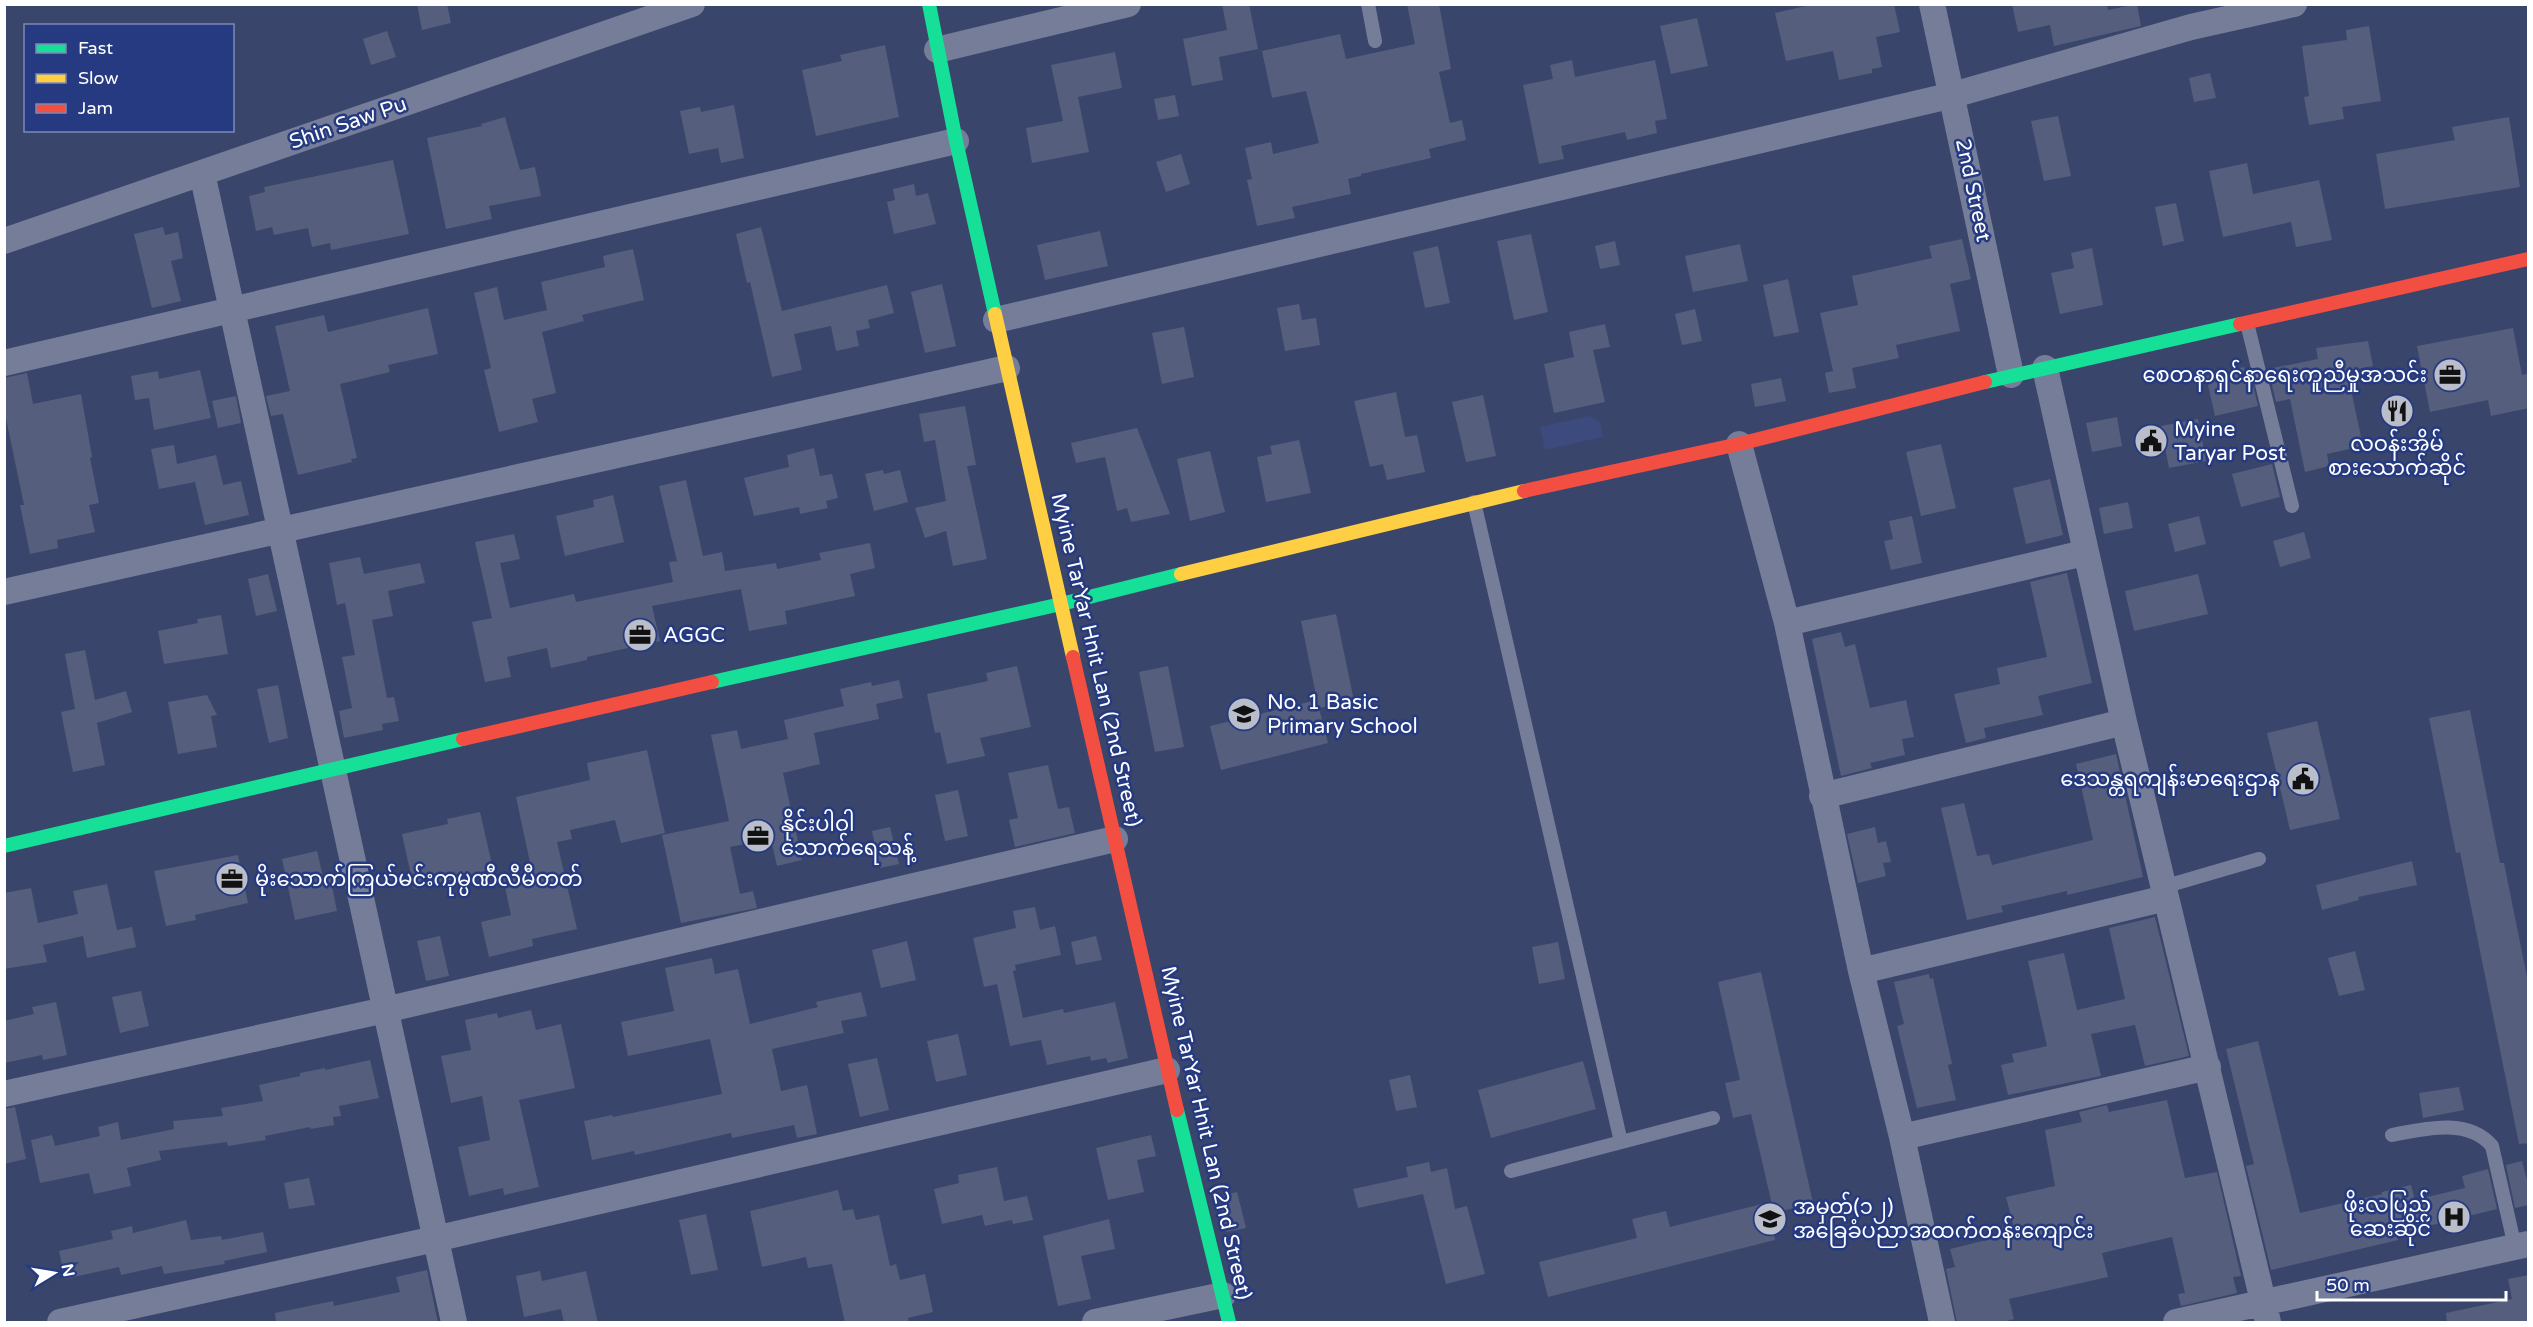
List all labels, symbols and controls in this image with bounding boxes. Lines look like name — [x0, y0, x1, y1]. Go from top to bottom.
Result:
legend — [24, 24, 234, 132]
text: Fast — [78, 37, 113, 59]
text: Slow — [78, 67, 119, 89]
street label: Shin Saw Pu — [286, 91, 410, 155]
text: Jam — [78, 97, 113, 119]
street label: 2nd Street — [1950, 136, 1996, 244]
office icon: စေတနာရှင်နာရေးကူညီမှုအသင်း — [2432, 357, 2468, 393]
place label: စေတနာရှင်နာရေးကူညီမှုအသင်း — [2142, 359, 2427, 392]
restaurant icon: လဝန်းအိမ် စားသောက်ဆိုင် — [2379, 393, 2415, 429]
place label: Myine Taryar Post — [2174, 417, 2286, 466]
public building icon: Myine Taryar Post — [2133, 423, 2169, 459]
place label: လဝန်းအိမ် စားသောက်ဆိုင် — [2328, 428, 2466, 485]
street label: Myine TarYar Hnit Lan (2nd Street) — [1045, 491, 1147, 829]
office icon: AGGC — [622, 617, 658, 653]
place label: AGGC — [663, 623, 725, 648]
place label: No. 1 Basic Primary School — [1267, 690, 1418, 739]
school or university icon: No. 1 Basic Primary School — [1226, 696, 1262, 732]
public building icon: ဒေသန္တရကျန်းမာရေးဌာန — [2285, 761, 2321, 797]
place label: ဒေသန္တရကျန်းမာရေးဌာန — [2060, 763, 2280, 797]
place label: နိုင်းပါဝါ သောက်ရေသန့် — [781, 808, 917, 865]
office icon: နိုင်းပါဝါ သောက်ရေသန့် — [740, 818, 776, 854]
office icon: မိုးသောက်ကြယ်မင်းကုမ္ပဏီလီမီတတ် — [214, 861, 250, 897]
place label: မိုးသောက်ကြယ်မင်းကုမ္ပဏီလီမီတတ် — [255, 863, 583, 896]
street label: Myine TarYar Hnit Lan (2nd Street) — [1155, 964, 1257, 1302]
place label: ဖိုးလပြည့် ဆေးဆိုင် — [2344, 1189, 2431, 1246]
place label: အမှတ်(၁၂) အခြေခံပညာအထက်တန်းကျောင်း — [1793, 1191, 2094, 1249]
hospital icon: ဖိုးလပြည့် ဆေးဆိုင် — [2436, 1199, 2472, 1235]
school or university icon: အမှတ်(၁၂) အခြေခံပညာအထက်တန်းကျောင်း — [1752, 1201, 1788, 1237]
north arrow — [24, 1243, 84, 1303]
text: N — [57, 1262, 79, 1279]
scale bar — [2317, 1264, 2506, 1302]
text: 50 m — [2326, 1274, 2370, 1296]

